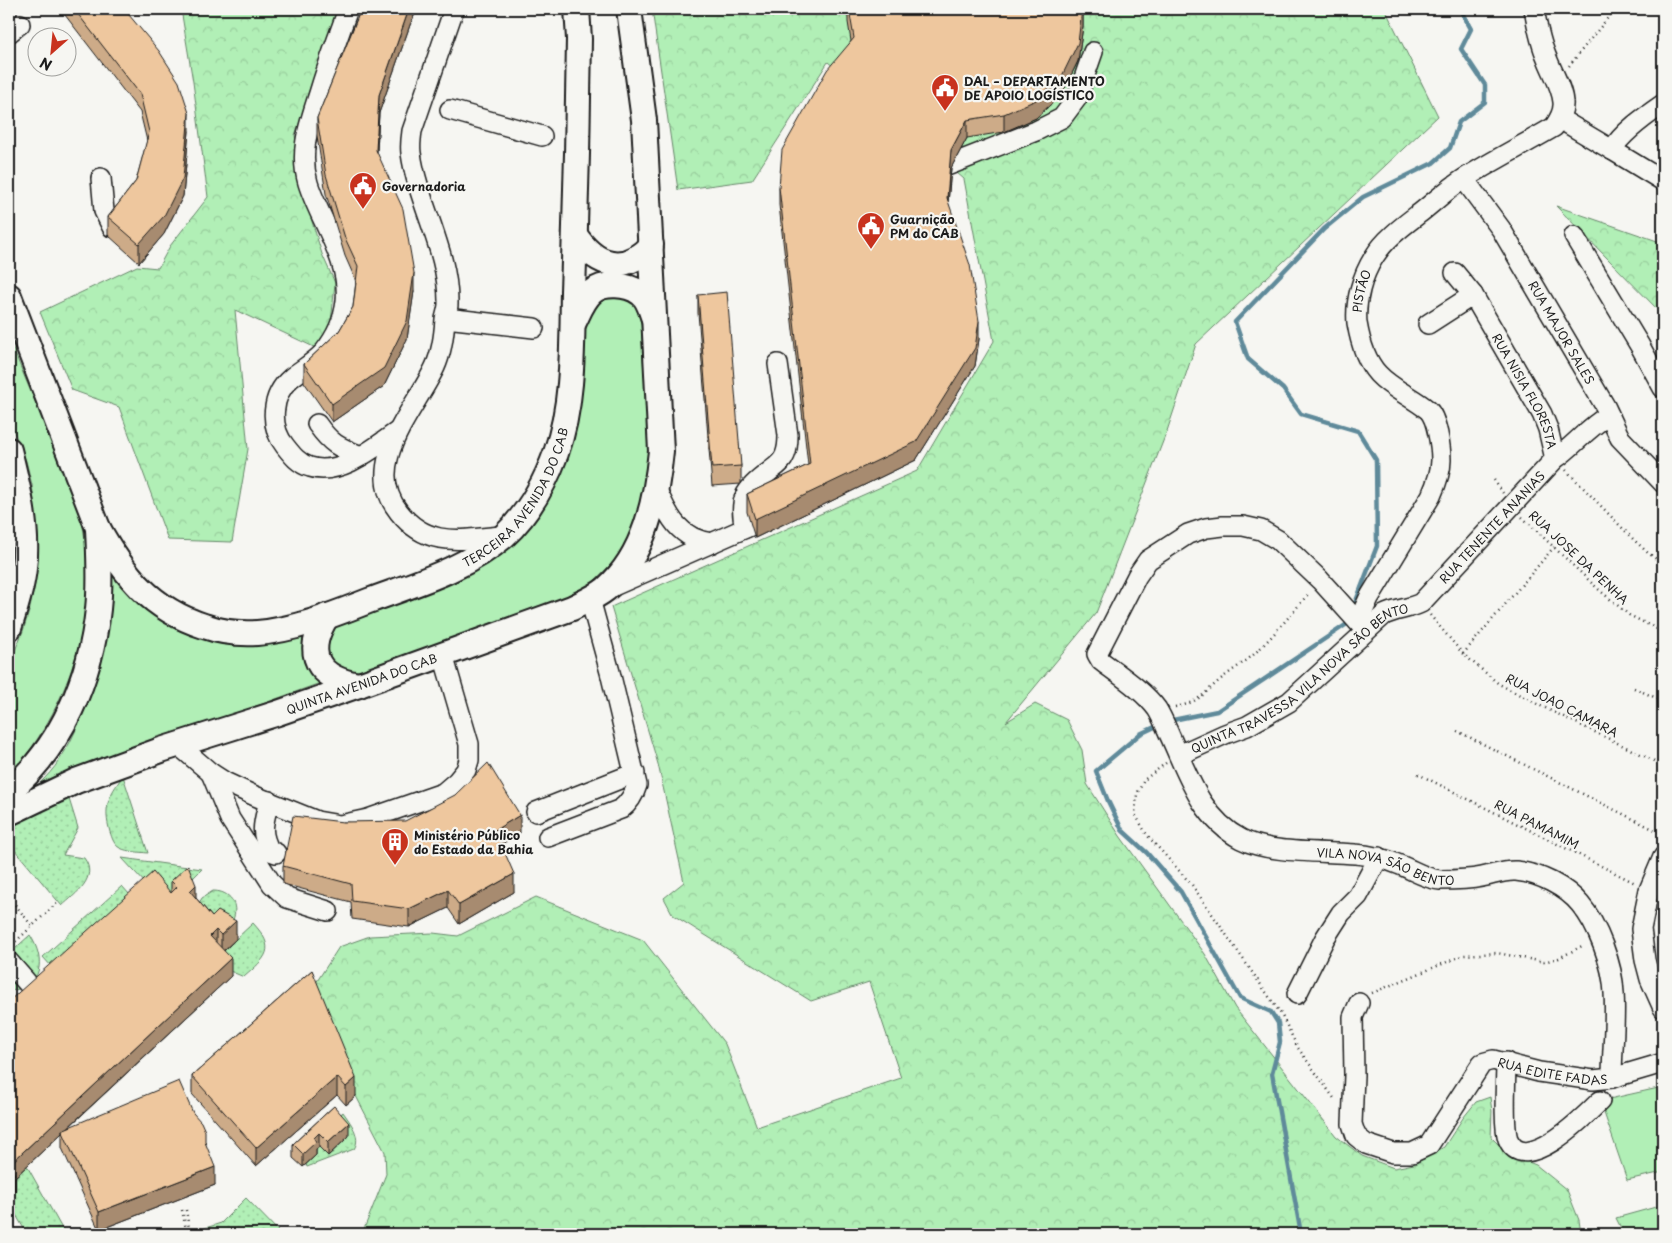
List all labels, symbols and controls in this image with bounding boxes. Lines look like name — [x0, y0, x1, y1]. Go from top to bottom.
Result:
north arrow — [28, 28, 78, 78]
text: N — [36, 52, 56, 76]
place label: DAL – DEPARTAMENTO DE APOIO LOGÍSTICO — [964, 72, 1105, 104]
public building icon: DAL – DEPARTAMENTO DE APOIO LOGÍSTICO — [930, 73, 960, 112]
public building icon: Governadoria — [348, 171, 378, 210]
place label: Governadoria — [382, 177, 466, 195]
place label: Guarnição PM do CAB — [890, 210, 959, 242]
public building icon: Guarnição PM do CAB — [856, 211, 886, 250]
street label: PISTÃO — [1348, 267, 1375, 313]
street label: RUA MAJOR SALES — [1524, 277, 1599, 387]
street label: RUA NISIA FLORESTA — [1488, 330, 1561, 451]
street label: TERCEIRA AVENIDA DO CAB — [459, 425, 572, 571]
street label: RUA TENENTE ANANIAS — [1435, 467, 1549, 587]
street label: RUA JOSE DA PENHA — [1525, 506, 1633, 608]
street label: QUINTA TRAVESSA VILA NOVA SÃO BENTO — [1188, 599, 1410, 757]
street label: QUINTA AVENIDA DO CAB — [284, 649, 440, 719]
street label: RUA JOAO CAMARA — [1503, 669, 1621, 741]
street label: RUA PAMAMIM — [1492, 795, 1582, 853]
place label: Ministério Público do Estado da Bahia — [414, 826, 534, 858]
building icon: Ministério Público do Estado da Bahia — [380, 827, 410, 866]
street label: VILA NOVA SÃO BENTO — [1316, 843, 1455, 889]
street label: RUA EDITE FADAS — [1496, 1053, 1608, 1089]

